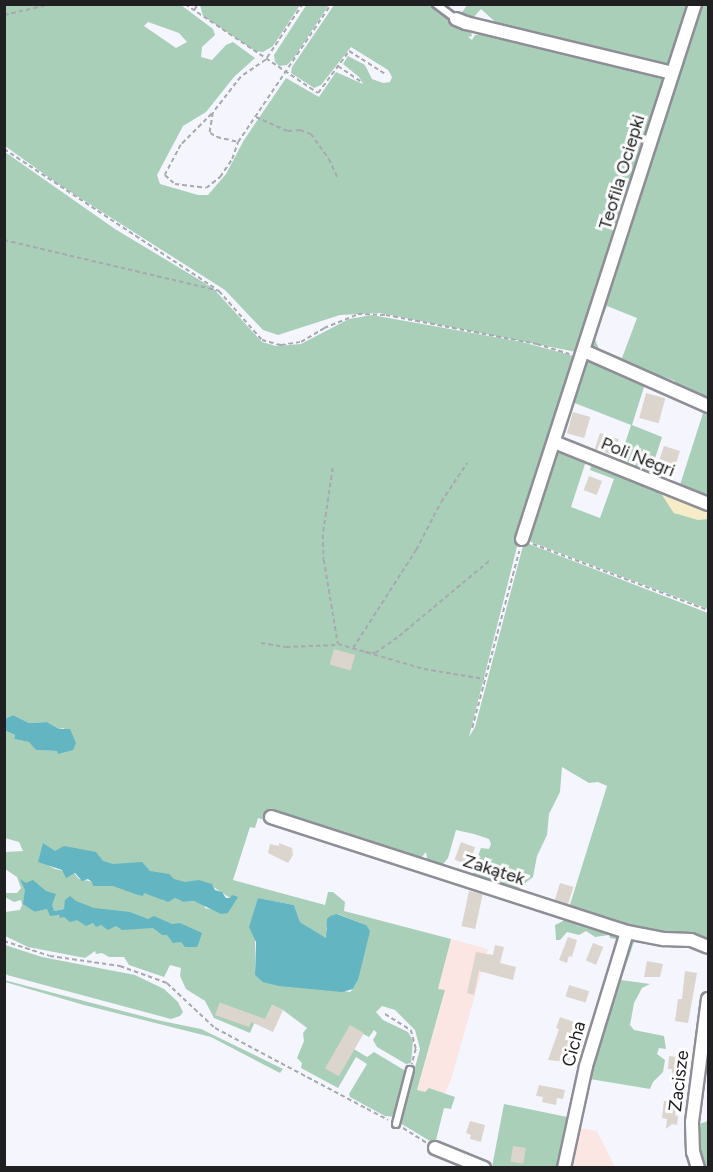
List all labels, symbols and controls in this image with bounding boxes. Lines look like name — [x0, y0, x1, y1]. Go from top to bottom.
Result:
street label: Teofila Ociepki — [594, 112, 650, 232]
street label: Poli Negri — [598, 432, 678, 482]
street label: Zakątek — [460, 850, 528, 890]
street label: Cicha — [558, 1019, 590, 1069]
street label: Zacisze — [665, 1049, 693, 1113]

